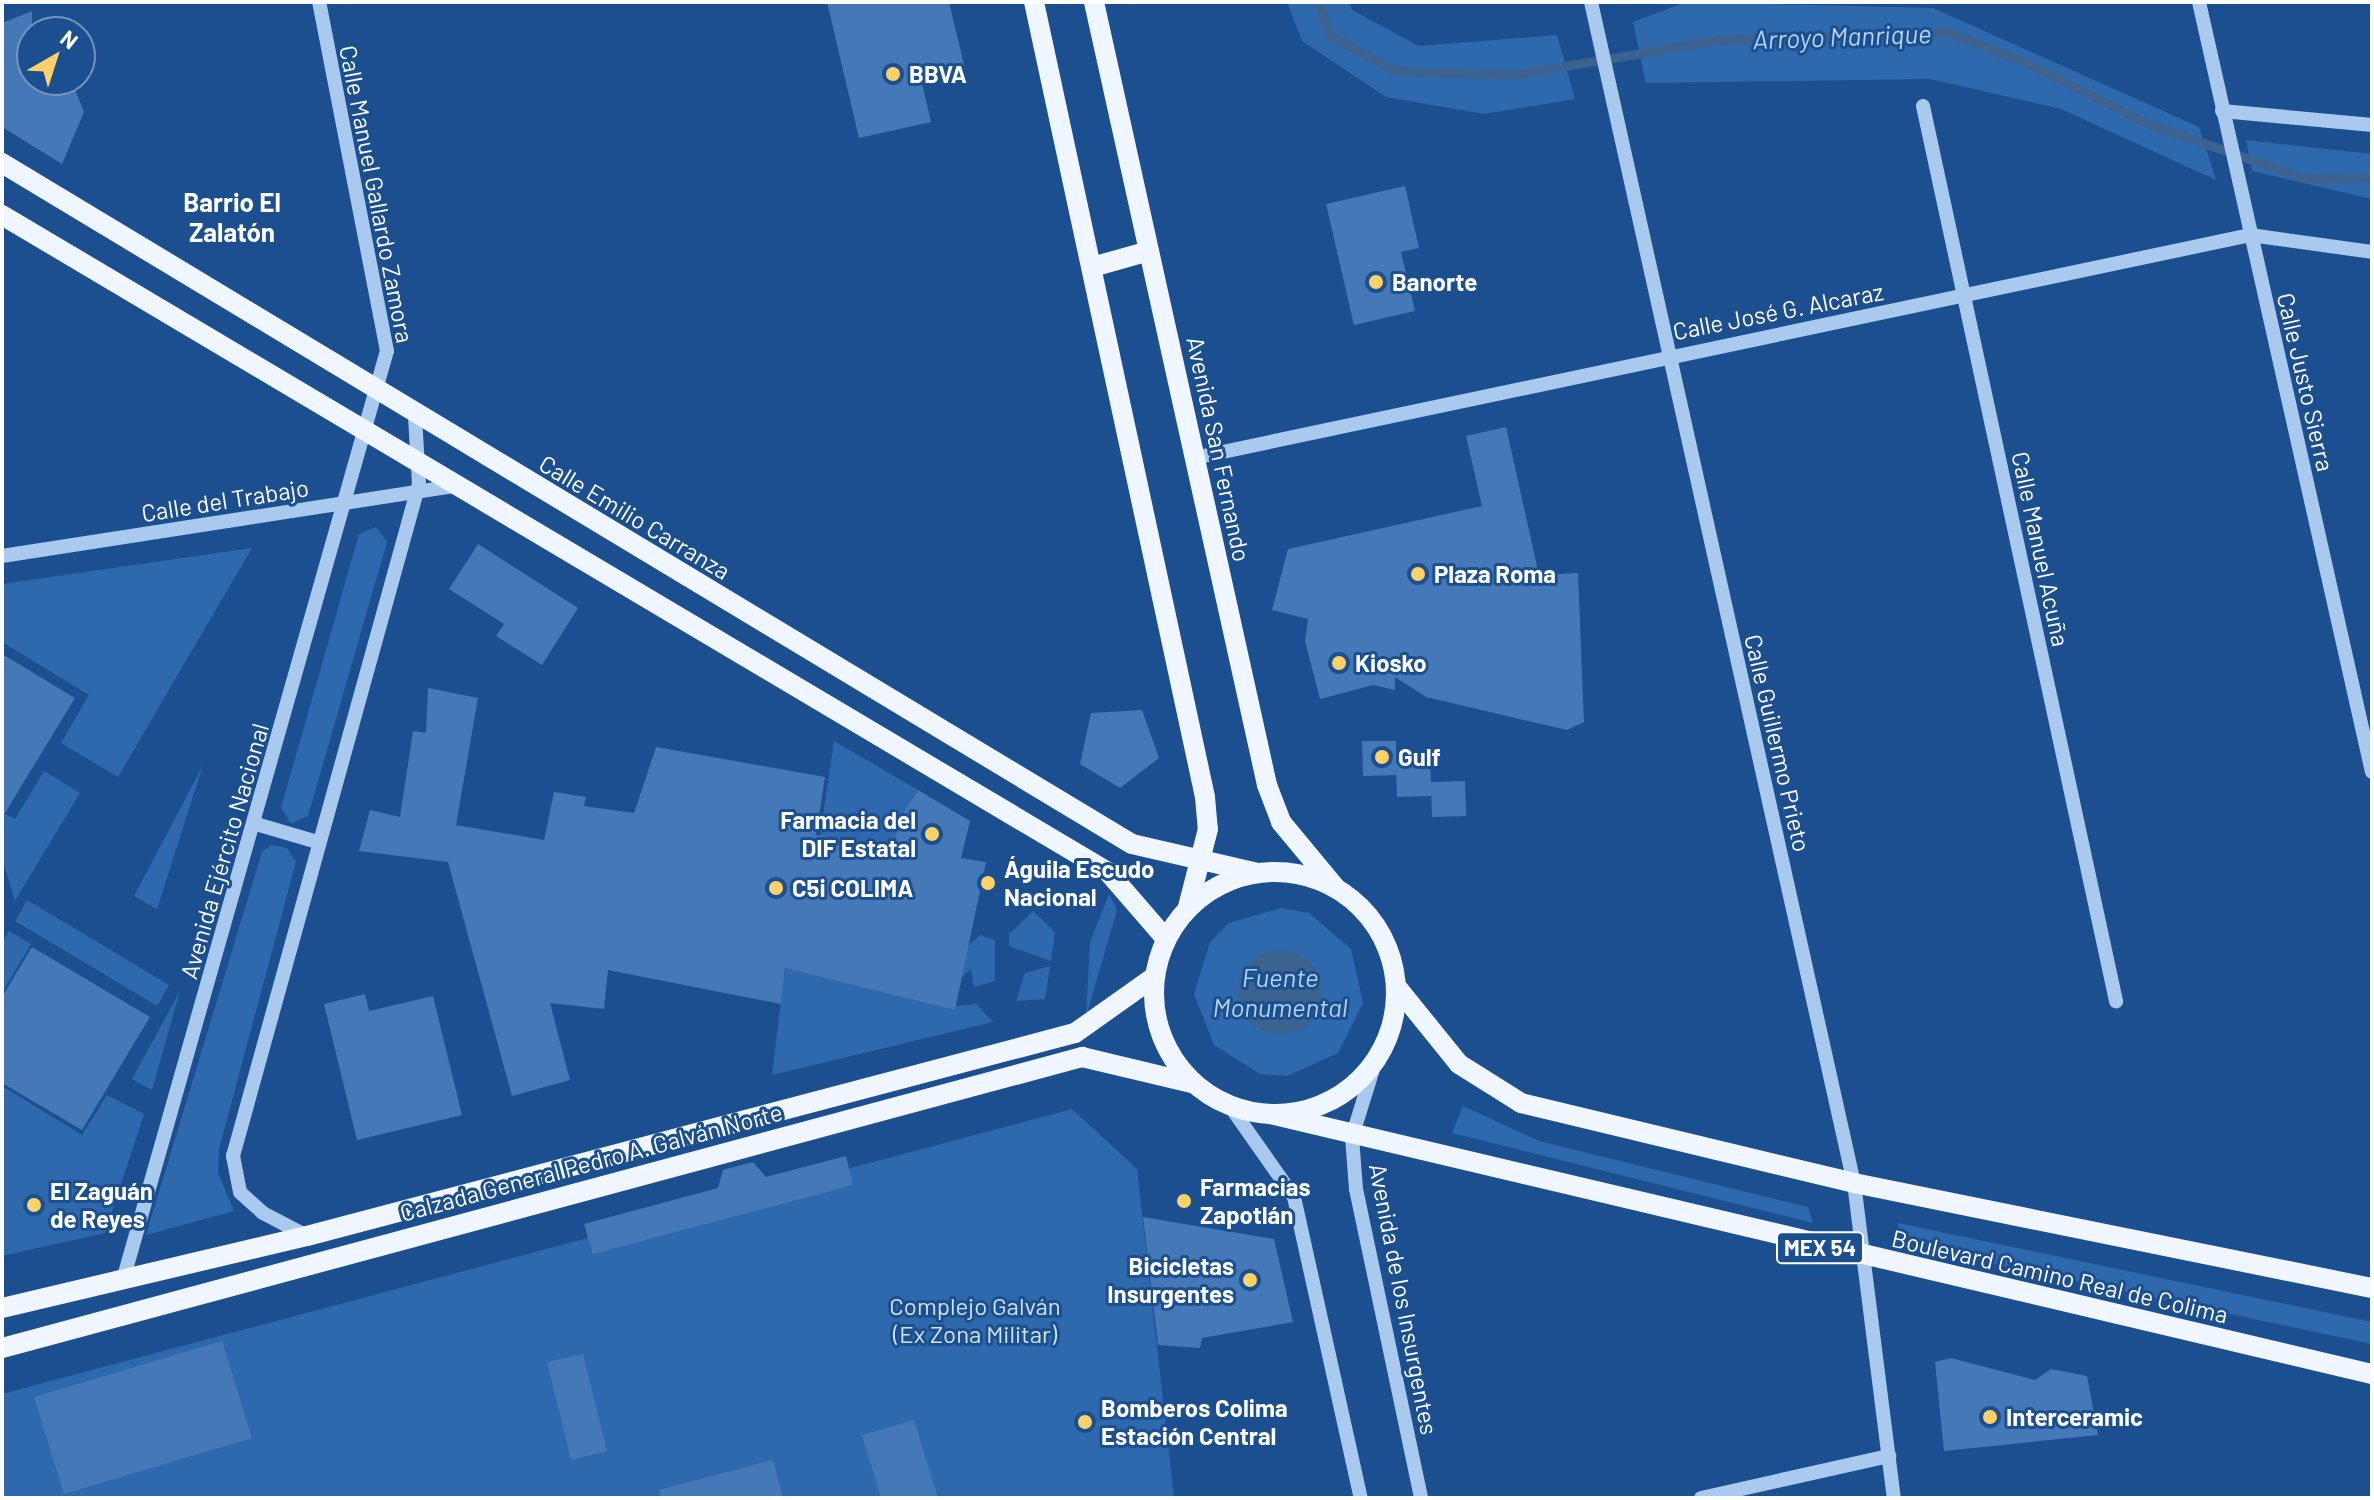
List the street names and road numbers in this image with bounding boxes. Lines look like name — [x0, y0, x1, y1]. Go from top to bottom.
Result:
street label: Calle Manuel Gallardo Zamora — [334, 43, 420, 345]
street label: Calle José G. Alcaraz — [1670, 276, 1886, 346]
street label: Calle Justo Sierra — [2271, 290, 2341, 474]
street label: Avenida San Fernando — [1181, 334, 1257, 564]
street label: Calle Emilio Carranza — [534, 449, 736, 585]
street label: Calle Manuel Acuña — [2006, 449, 2076, 649]
street label: Calle del Trabajo — [139, 473, 311, 527]
street label: Calle Guillermo Prieto — [1739, 631, 1817, 855]
street label: Avenida Ejército Nacional — [174, 720, 274, 982]
street label: Calzada General Pedro A. Galván Norte — [397, 1097, 785, 1227]
street label: Avenida de los Insurgentes — [1364, 1161, 1444, 1437]
street label: Boulevard Camino Real de Colima — [1889, 1223, 2231, 1329]
road number: MEX 54 — [1774, 1230, 1866, 1266]

